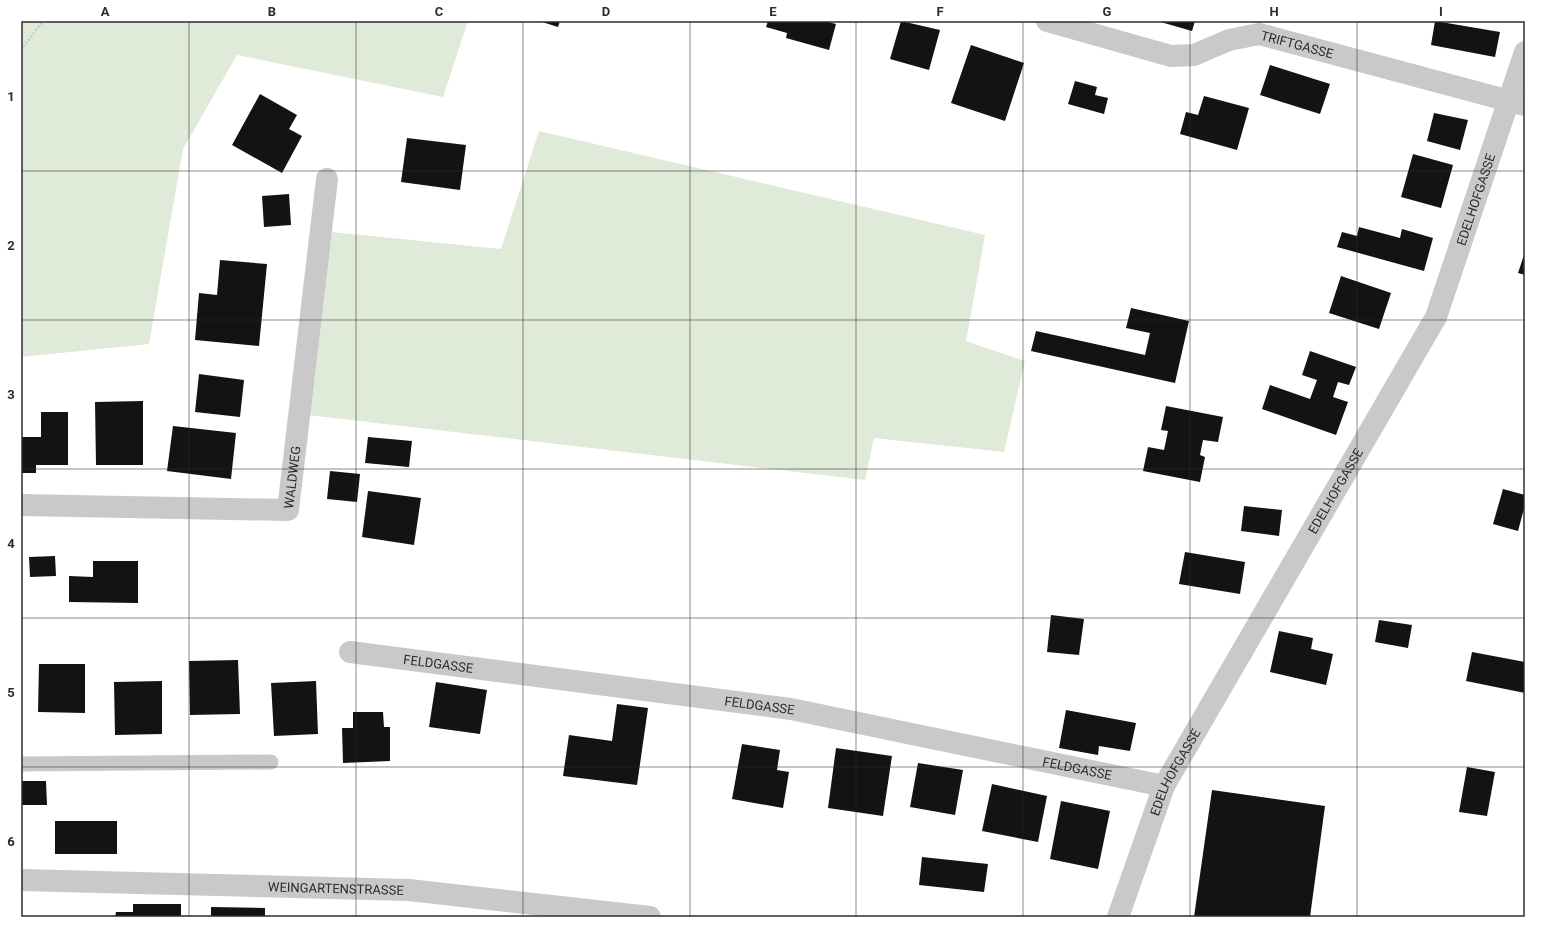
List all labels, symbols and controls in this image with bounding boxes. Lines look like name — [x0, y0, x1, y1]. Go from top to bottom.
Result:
text: A — [101, 4, 110, 19]
text: B — [268, 4, 276, 19]
text: C — [435, 4, 444, 19]
text: D — [602, 4, 610, 19]
text: E — [769, 4, 777, 19]
text: F — [936, 4, 944, 19]
text: G — [1103, 4, 1112, 19]
text: H — [1269, 4, 1279, 19]
text: I — [1439, 4, 1443, 19]
street label: TRIFTGASSE — [1259, 28, 1335, 62]
text: 1 — [7, 89, 15, 104]
street label: EDELHOFGASSE — [1454, 152, 1498, 247]
text: 2 — [7, 238, 15, 253]
text: 3 — [7, 387, 15, 402]
street label: WALDWEG — [281, 445, 303, 510]
street label: EDELHOFGASSE — [1305, 446, 1366, 536]
text: 4 — [7, 536, 15, 551]
street label: FELDGASSE — [402, 652, 474, 676]
text: 5 — [7, 685, 15, 700]
street label: FELDGASSE — [724, 693, 795, 717]
street label: EDELHOFGASSE — [1147, 726, 1204, 818]
street label: FELDGASSE — [1041, 754, 1113, 783]
text: 6 — [7, 834, 15, 849]
street label: WEINGARTENSTRASSE — [268, 879, 404, 898]

